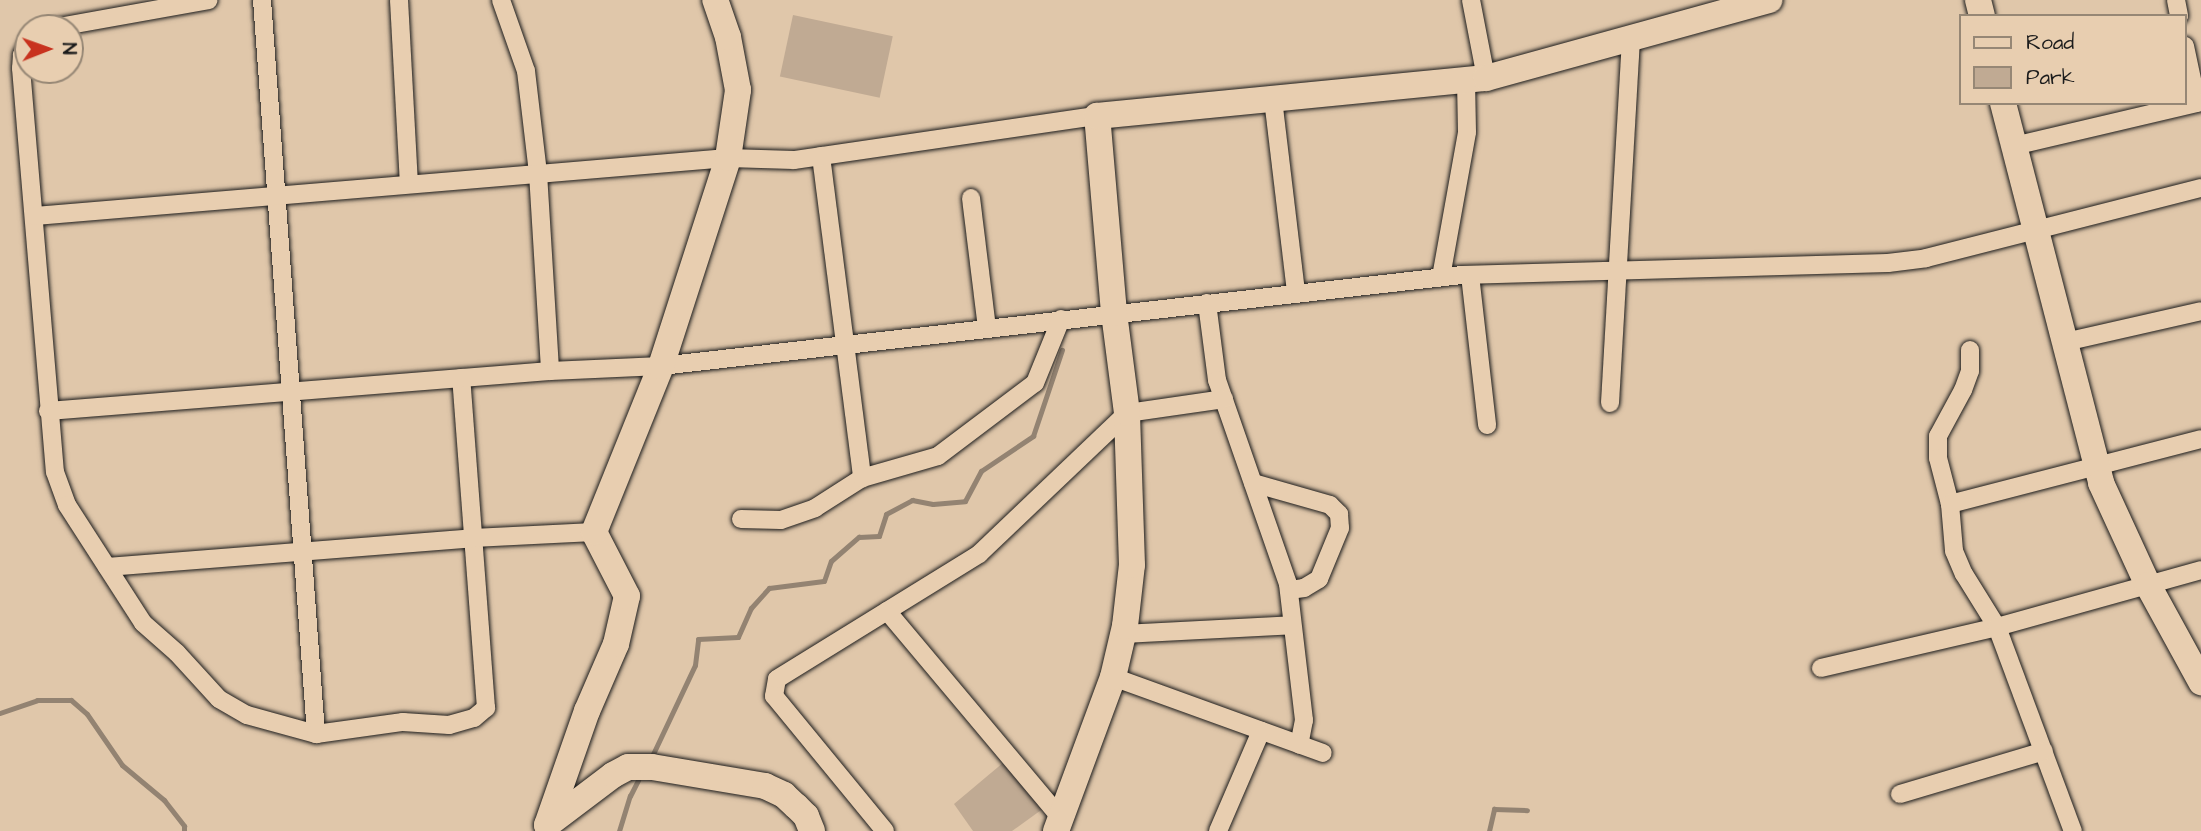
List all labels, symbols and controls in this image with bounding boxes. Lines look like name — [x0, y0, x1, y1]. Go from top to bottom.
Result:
north arrow — [14, 14, 84, 84]
legend — [1960, 14, 2187, 105]
text: Road — [2026, 28, 2074, 57]
text: N — [55, 42, 82, 55]
text: Park — [2026, 63, 2075, 92]

